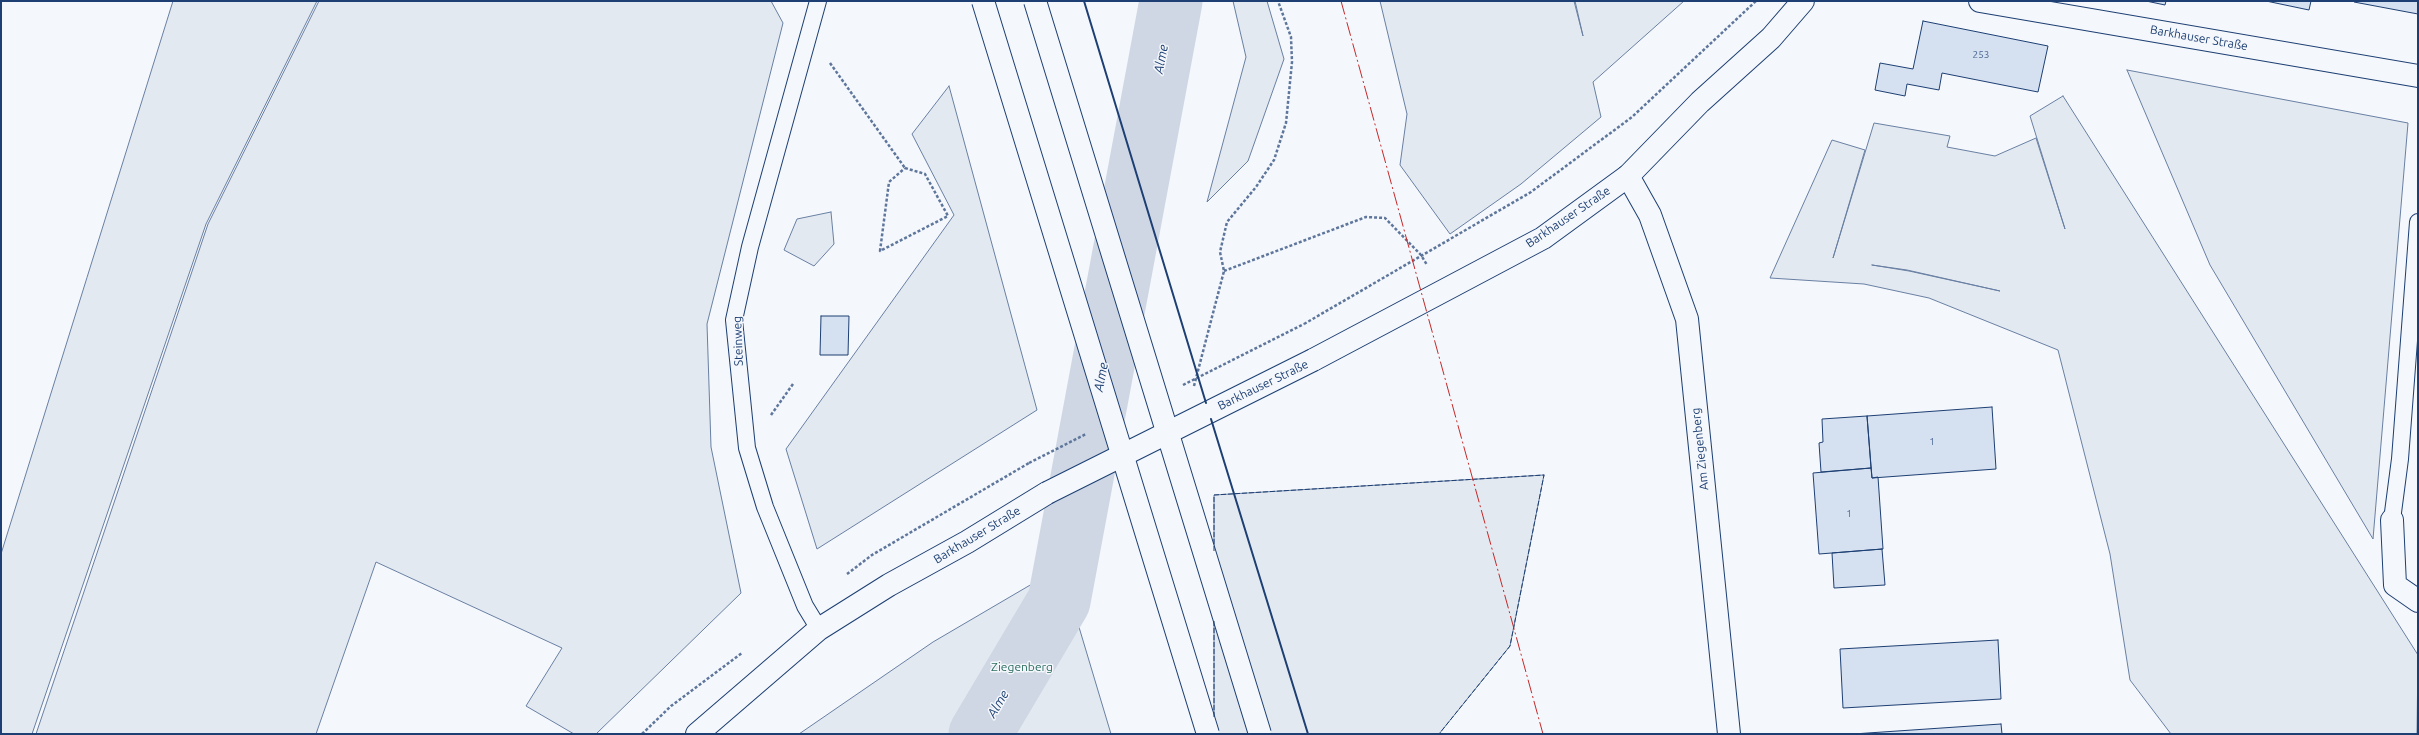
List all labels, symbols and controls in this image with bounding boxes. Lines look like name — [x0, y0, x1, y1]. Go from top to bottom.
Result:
street label: Barkhauser Straße — [2149, 22, 2249, 54]
water label: Alme — [1151, 43, 1171, 75]
house number: 253 — [1973, 49, 1989, 61]
street label: Barkhauser Straße — [1523, 183, 1613, 251]
street label: Steinweg — [730, 316, 746, 366]
street label: Barkhauser Straße — [1215, 357, 1311, 413]
water label: Alme — [1091, 361, 1111, 393]
street label: Am Ziegenberg — [1689, 407, 1711, 491]
house number: 1 — [1929, 436, 1935, 448]
street label: Barkhauser Straße — [931, 503, 1023, 567]
house number: 1 — [1846, 508, 1852, 520]
park label: Ziegenberg — [991, 660, 1053, 674]
water label: Alme — [984, 687, 1012, 721]

